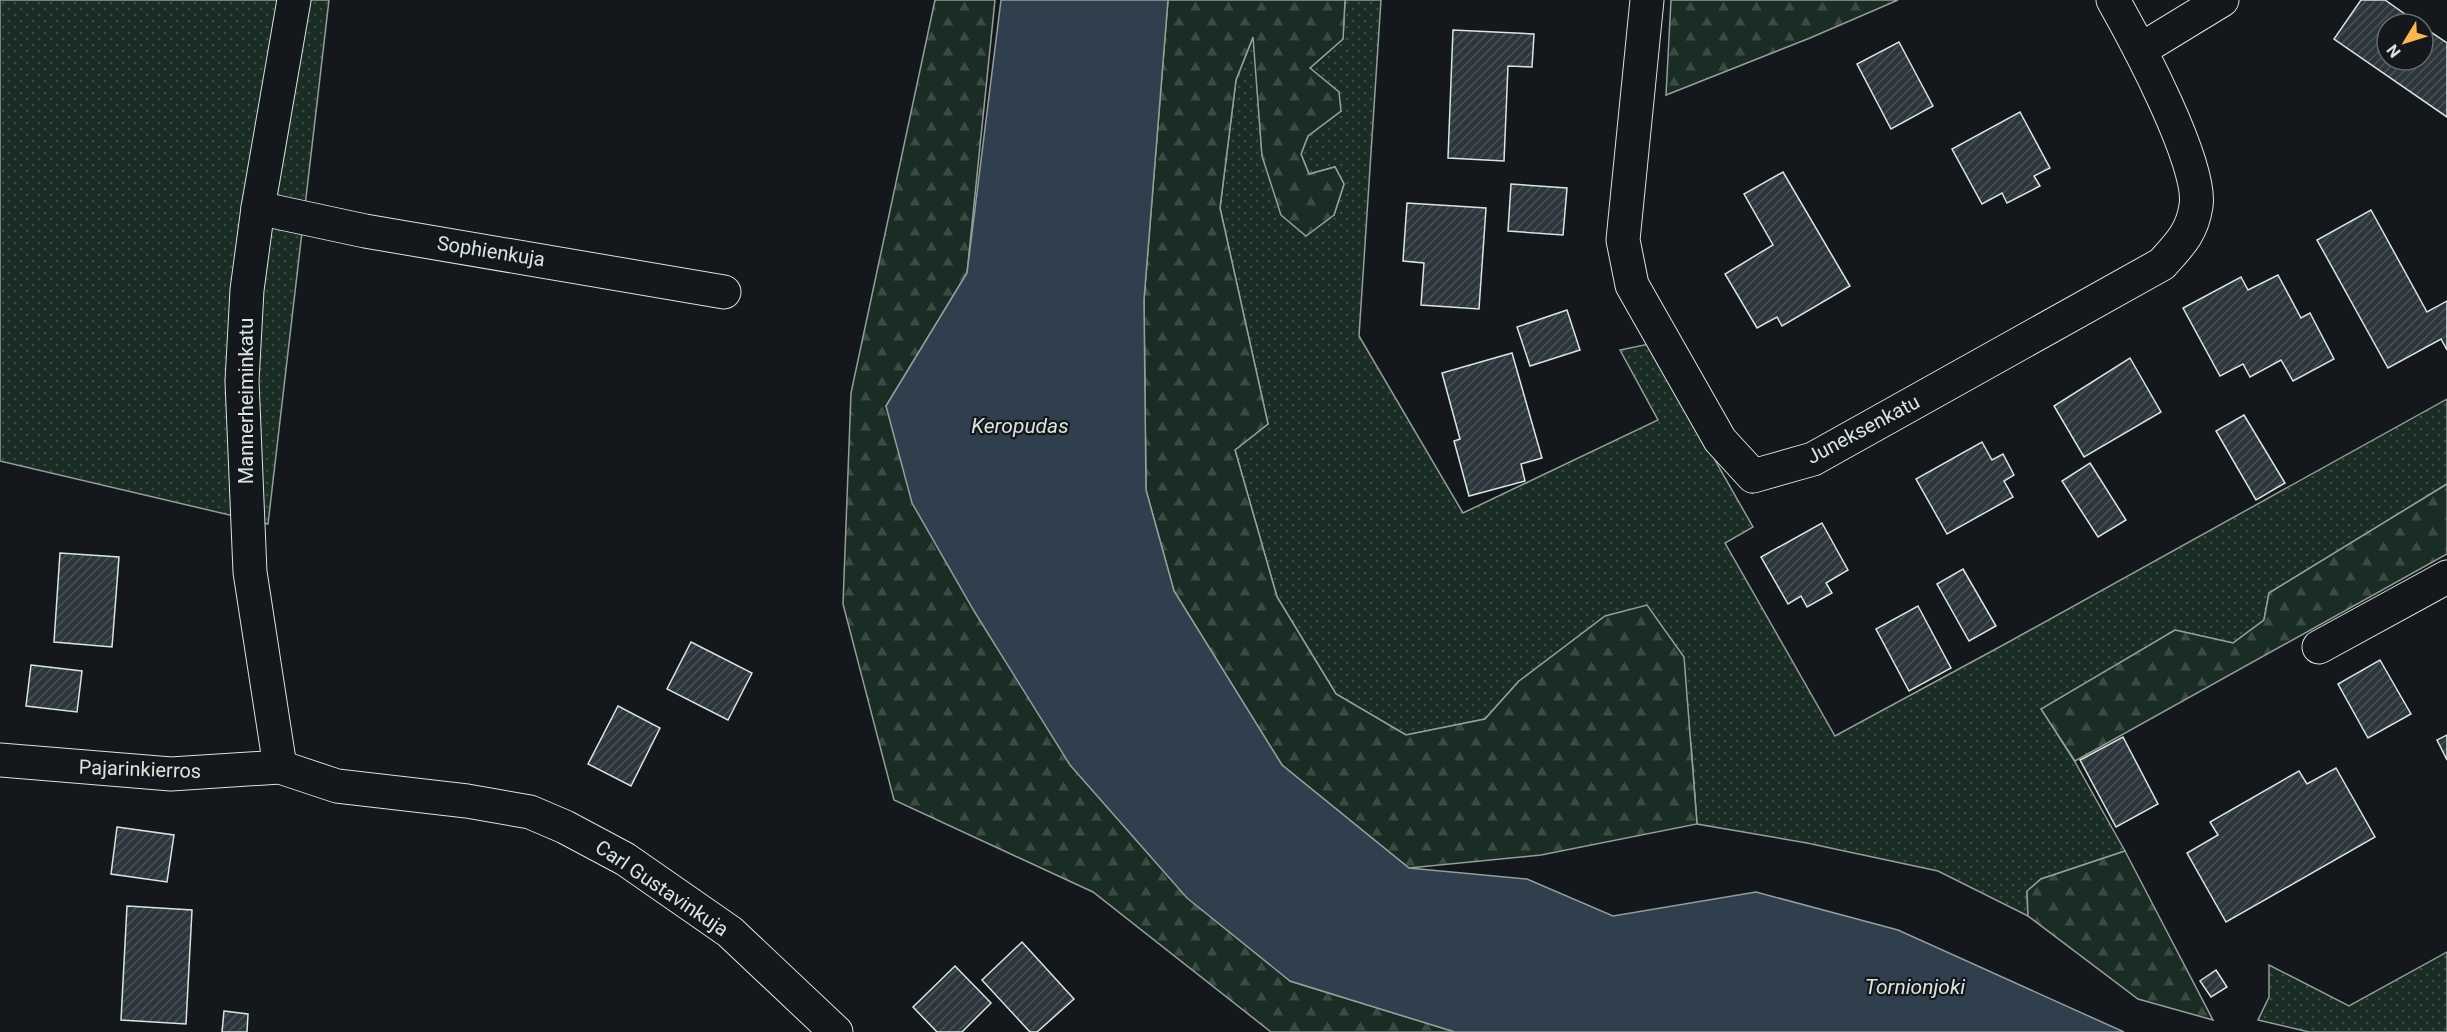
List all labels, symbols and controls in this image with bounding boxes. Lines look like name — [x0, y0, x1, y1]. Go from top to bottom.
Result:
north arrow — [2375, 12, 2435, 72]
text: N — [2383, 41, 2405, 61]
street label: Sophienkuja — [435, 231, 547, 271]
street label: Mannerheiminkatu — [234, 318, 258, 484]
street label: Juneksenkatu — [1802, 389, 1924, 469]
water label: Keropudas — [971, 414, 1069, 438]
street label: Pajarinkierros — [78, 755, 202, 783]
street label: Carl Gustavinkuja — [591, 835, 733, 941]
water label: Tornionjoki — [1865, 975, 1965, 999]

